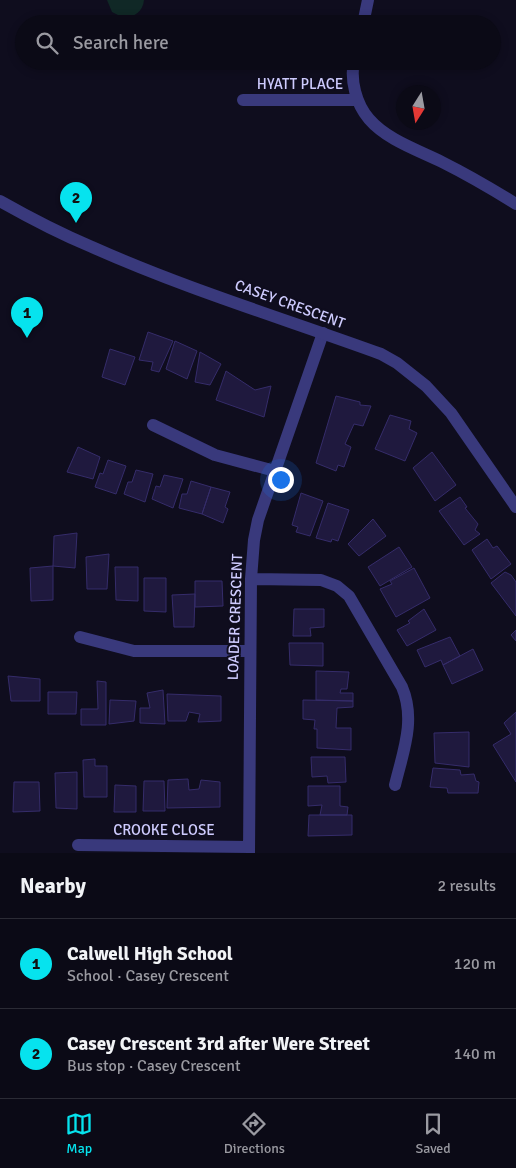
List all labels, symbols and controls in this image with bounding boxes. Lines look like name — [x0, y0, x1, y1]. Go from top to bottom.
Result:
search box — [15, 15, 501, 70]
icon: search — [33, 29, 61, 57]
text: Search here — [73, 31, 169, 55]
street label: HYATT PLACE — [257, 75, 343, 93]
north arrow — [396, 85, 441, 130]
pin: 2 — [60, 182, 92, 223]
street label: CASEY CRESCENT — [232, 276, 348, 332]
pin: 1 — [11, 297, 43, 338]
your location — [268, 467, 294, 493]
street label: LOADER CRESCENT — [224, 553, 246, 681]
street label: CROOKE CLOSE — [113, 821, 215, 839]
text: Nearby — [20, 873, 86, 899]
text: 2 results — [437, 876, 496, 896]
text: Calwell High School — [67, 942, 233, 966]
text: 1 — [32, 954, 40, 974]
text: 120 m — [454, 954, 496, 974]
text: School · Casey Crescent — [67, 966, 229, 986]
text: Casey Crescent 3rd after Were Street — [67, 1032, 370, 1056]
text: 2 — [32, 1044, 40, 1064]
text: 140 m — [454, 1044, 496, 1064]
text: Bus stop · Casey Crescent — [67, 1056, 241, 1076]
tab: Map — [65, 1110, 93, 1157]
tab: Directions — [224, 1110, 285, 1157]
tab: Saved — [415, 1110, 451, 1157]

